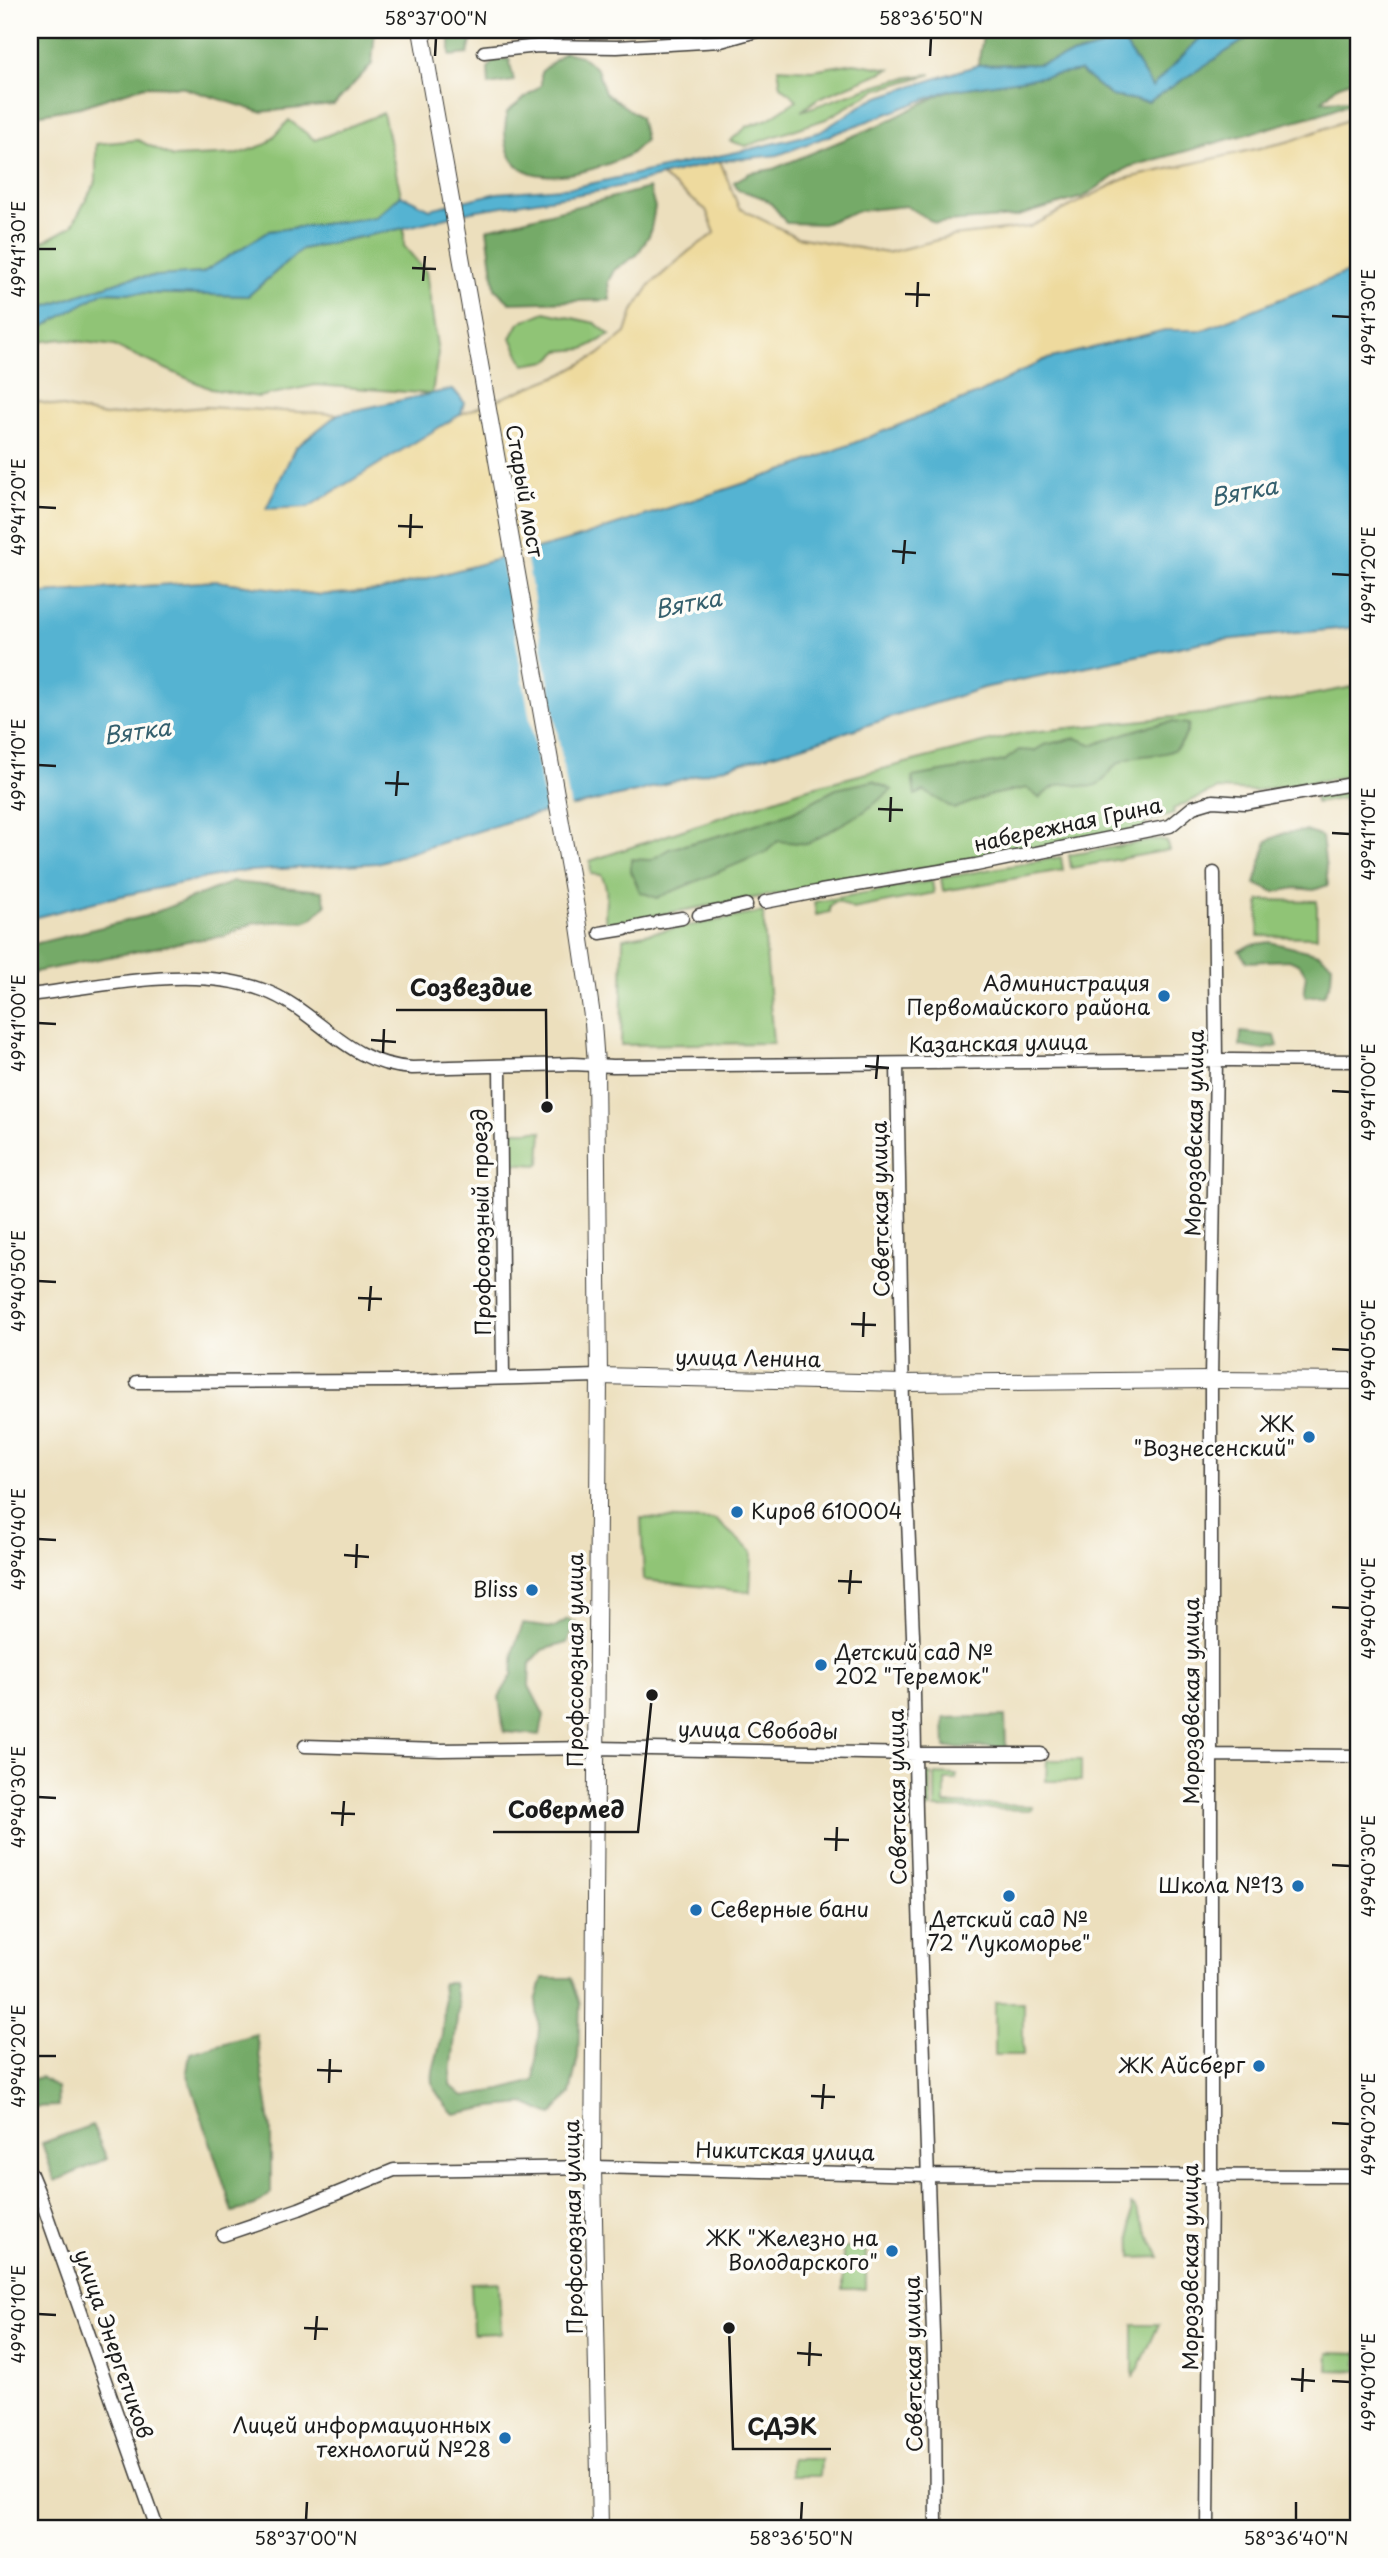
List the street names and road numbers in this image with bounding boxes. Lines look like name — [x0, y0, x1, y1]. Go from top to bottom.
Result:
street label: Старый мост — [499, 422, 554, 560]
street label: набережная Грина — [970, 787, 1165, 859]
street label: Казанская улица — [908, 1024, 1089, 1060]
street label: Морозовская улица — [1175, 1028, 1211, 1237]
street label: Профсоюзный проезд — [462, 1108, 498, 1336]
street label: Советская улица — [861, 1120, 897, 1297]
street label: улица Ленина — [675, 1340, 822, 1374]
street label: Профсоюзная улица — [558, 1552, 590, 1767]
street label: Морозовская улица — [1174, 1597, 1206, 1804]
street label: Советская улица — [878, 1708, 914, 1885]
street label: улица Свободы — [678, 1712, 838, 1746]
street label: Профсоюзная улица — [554, 2119, 590, 2335]
street label: Никитская улица — [695, 2132, 876, 2168]
street label: Морозовская улица — [1173, 2163, 1205, 2370]
street label: улица Энергетиков — [67, 2244, 162, 2442]
street label: Советская улица — [894, 2275, 930, 2452]

